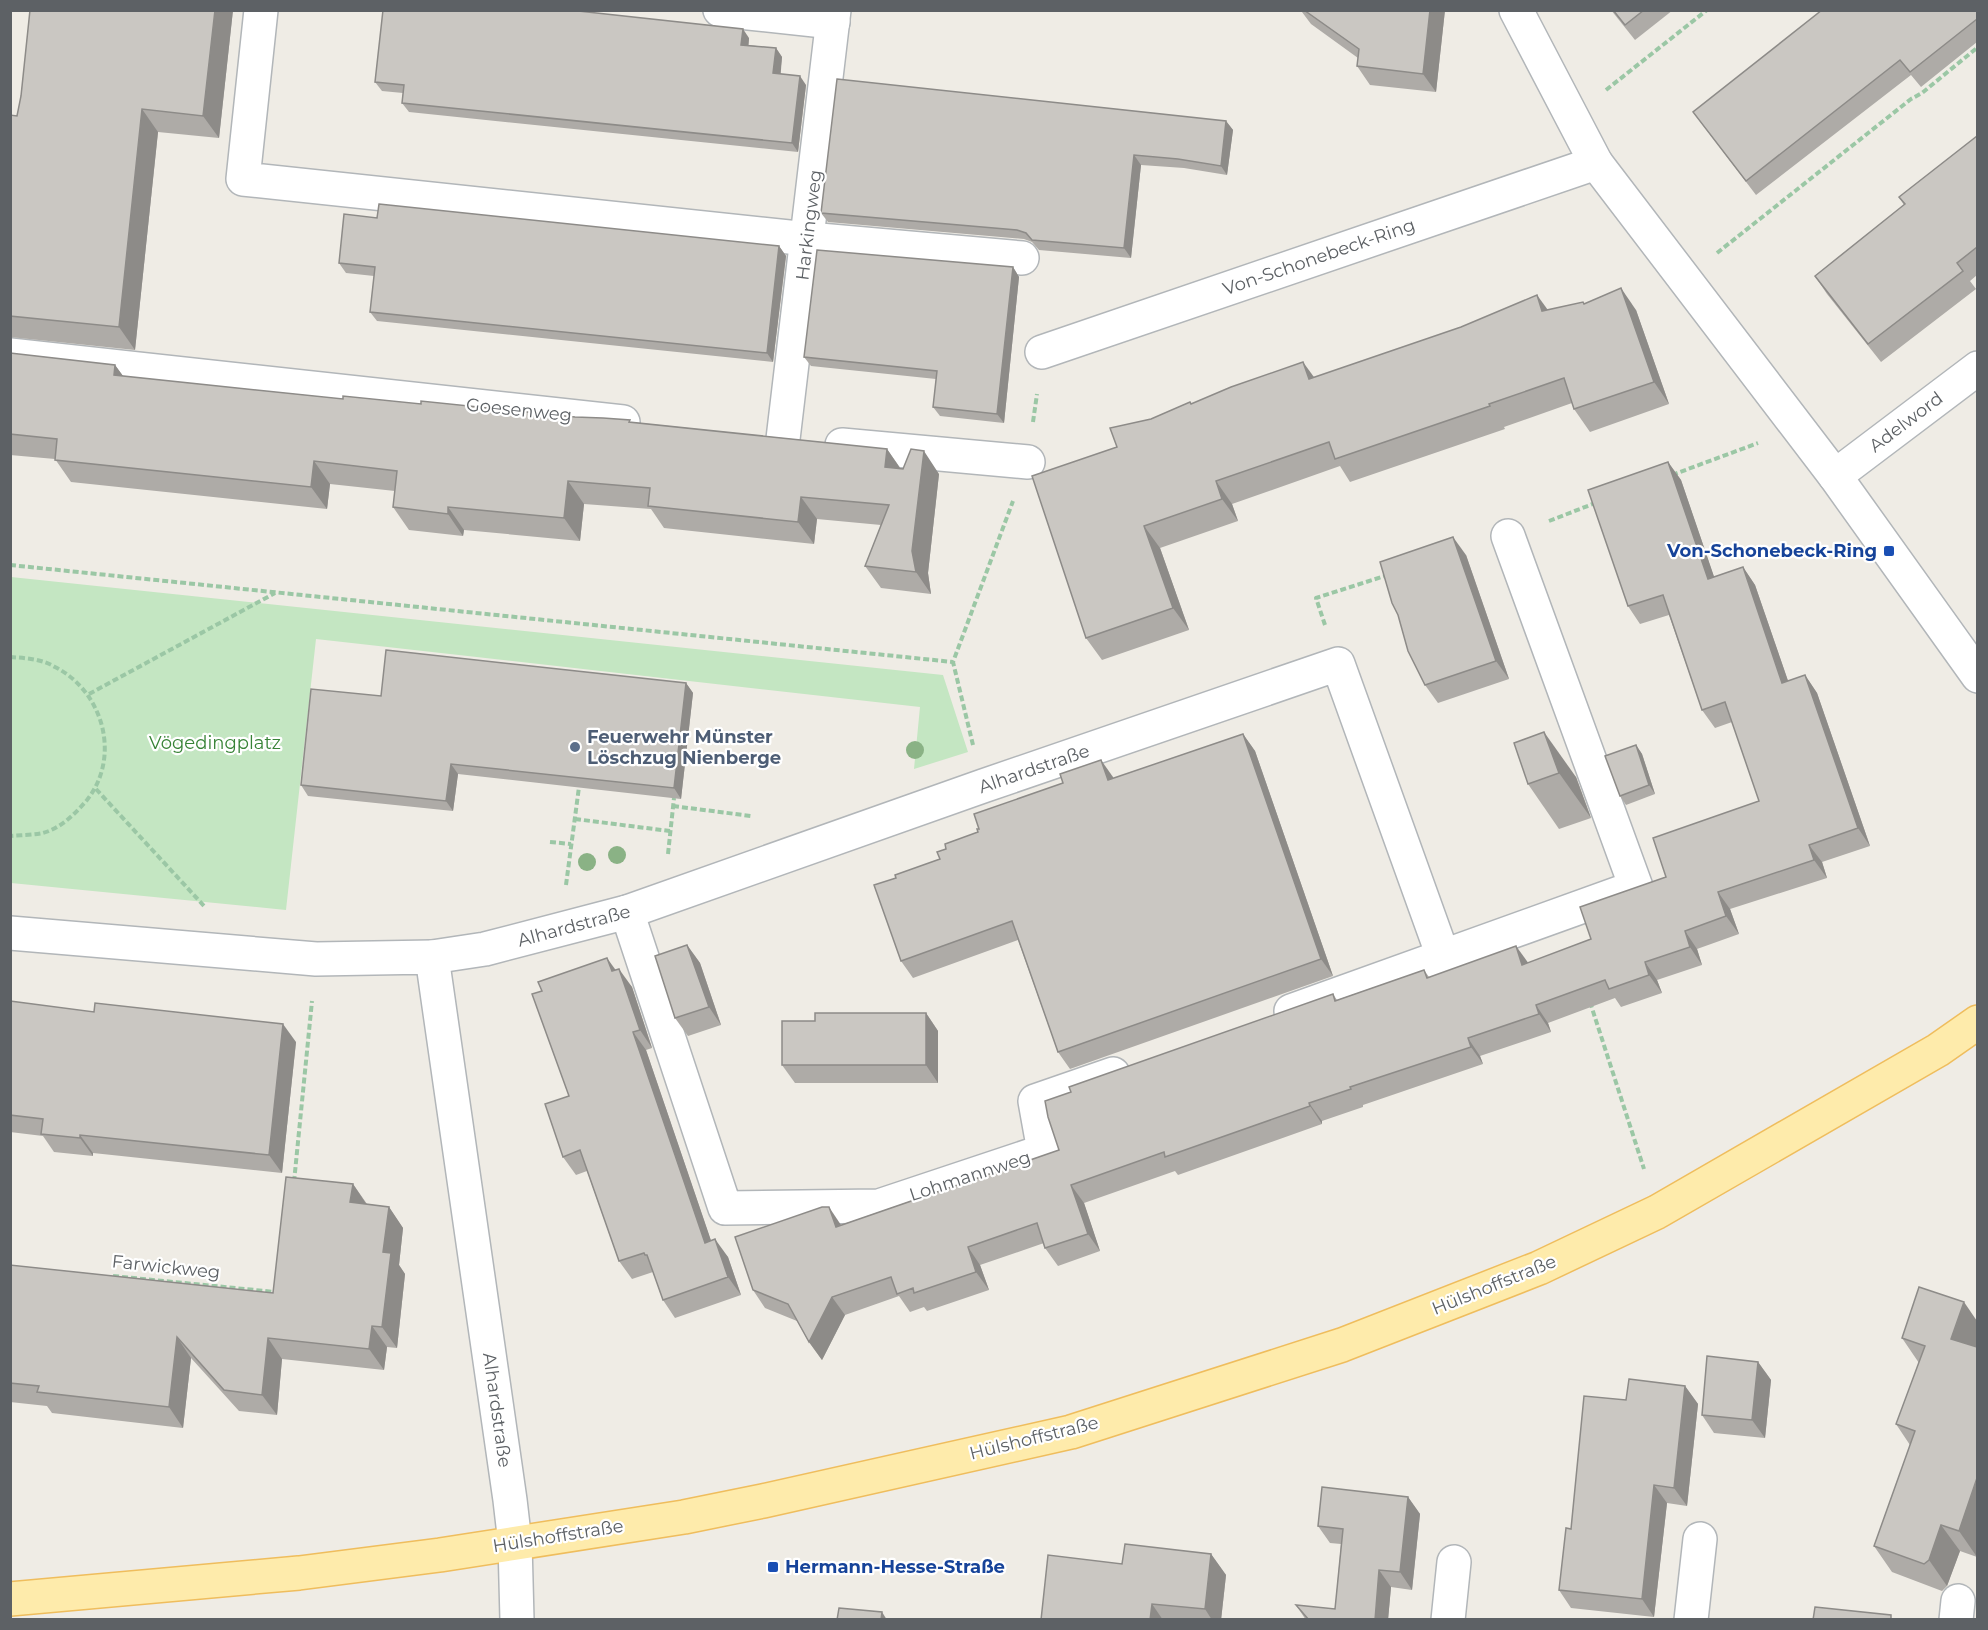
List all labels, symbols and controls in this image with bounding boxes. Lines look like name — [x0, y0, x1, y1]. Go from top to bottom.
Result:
street label: Harkingweg — [791, 168, 827, 282]
street label: Von-Schonebeck-Ring — [1220, 214, 1418, 300]
street label: Adelword — [1865, 387, 1947, 457]
street label: Goesenweg — [465, 393, 573, 427]
place label: Von-Schonebeck-Ring — [1666, 540, 1877, 562]
marker: Von-Schonebeck-Ring — [1882, 544, 1896, 558]
place label: Feuerwehr Münster Löschzug Nienberge — [587, 726, 781, 769]
park label: Vögedingplatz — [149, 732, 281, 754]
marker: Feuerwehr Münster Löschzug Nienberge — [568, 740, 582, 754]
street label: Alhardstraße — [976, 740, 1092, 798]
street label: Alhardstraße — [515, 900, 633, 952]
street label: Lohmannweg — [906, 1146, 1034, 1206]
street label: Farwickweg — [111, 1250, 221, 1284]
street label: Hülshoffstraße — [1429, 1250, 1559, 1320]
street label: Alhardstraße — [478, 1351, 516, 1469]
street label: Hülshoffstraße — [967, 1411, 1101, 1465]
street label: Hülshoffstraße — [491, 1515, 625, 1557]
place label: Hermann-Hesse-Straße — [785, 1556, 1005, 1578]
marker: Hermann-Hesse-Straße — [766, 1560, 780, 1574]

